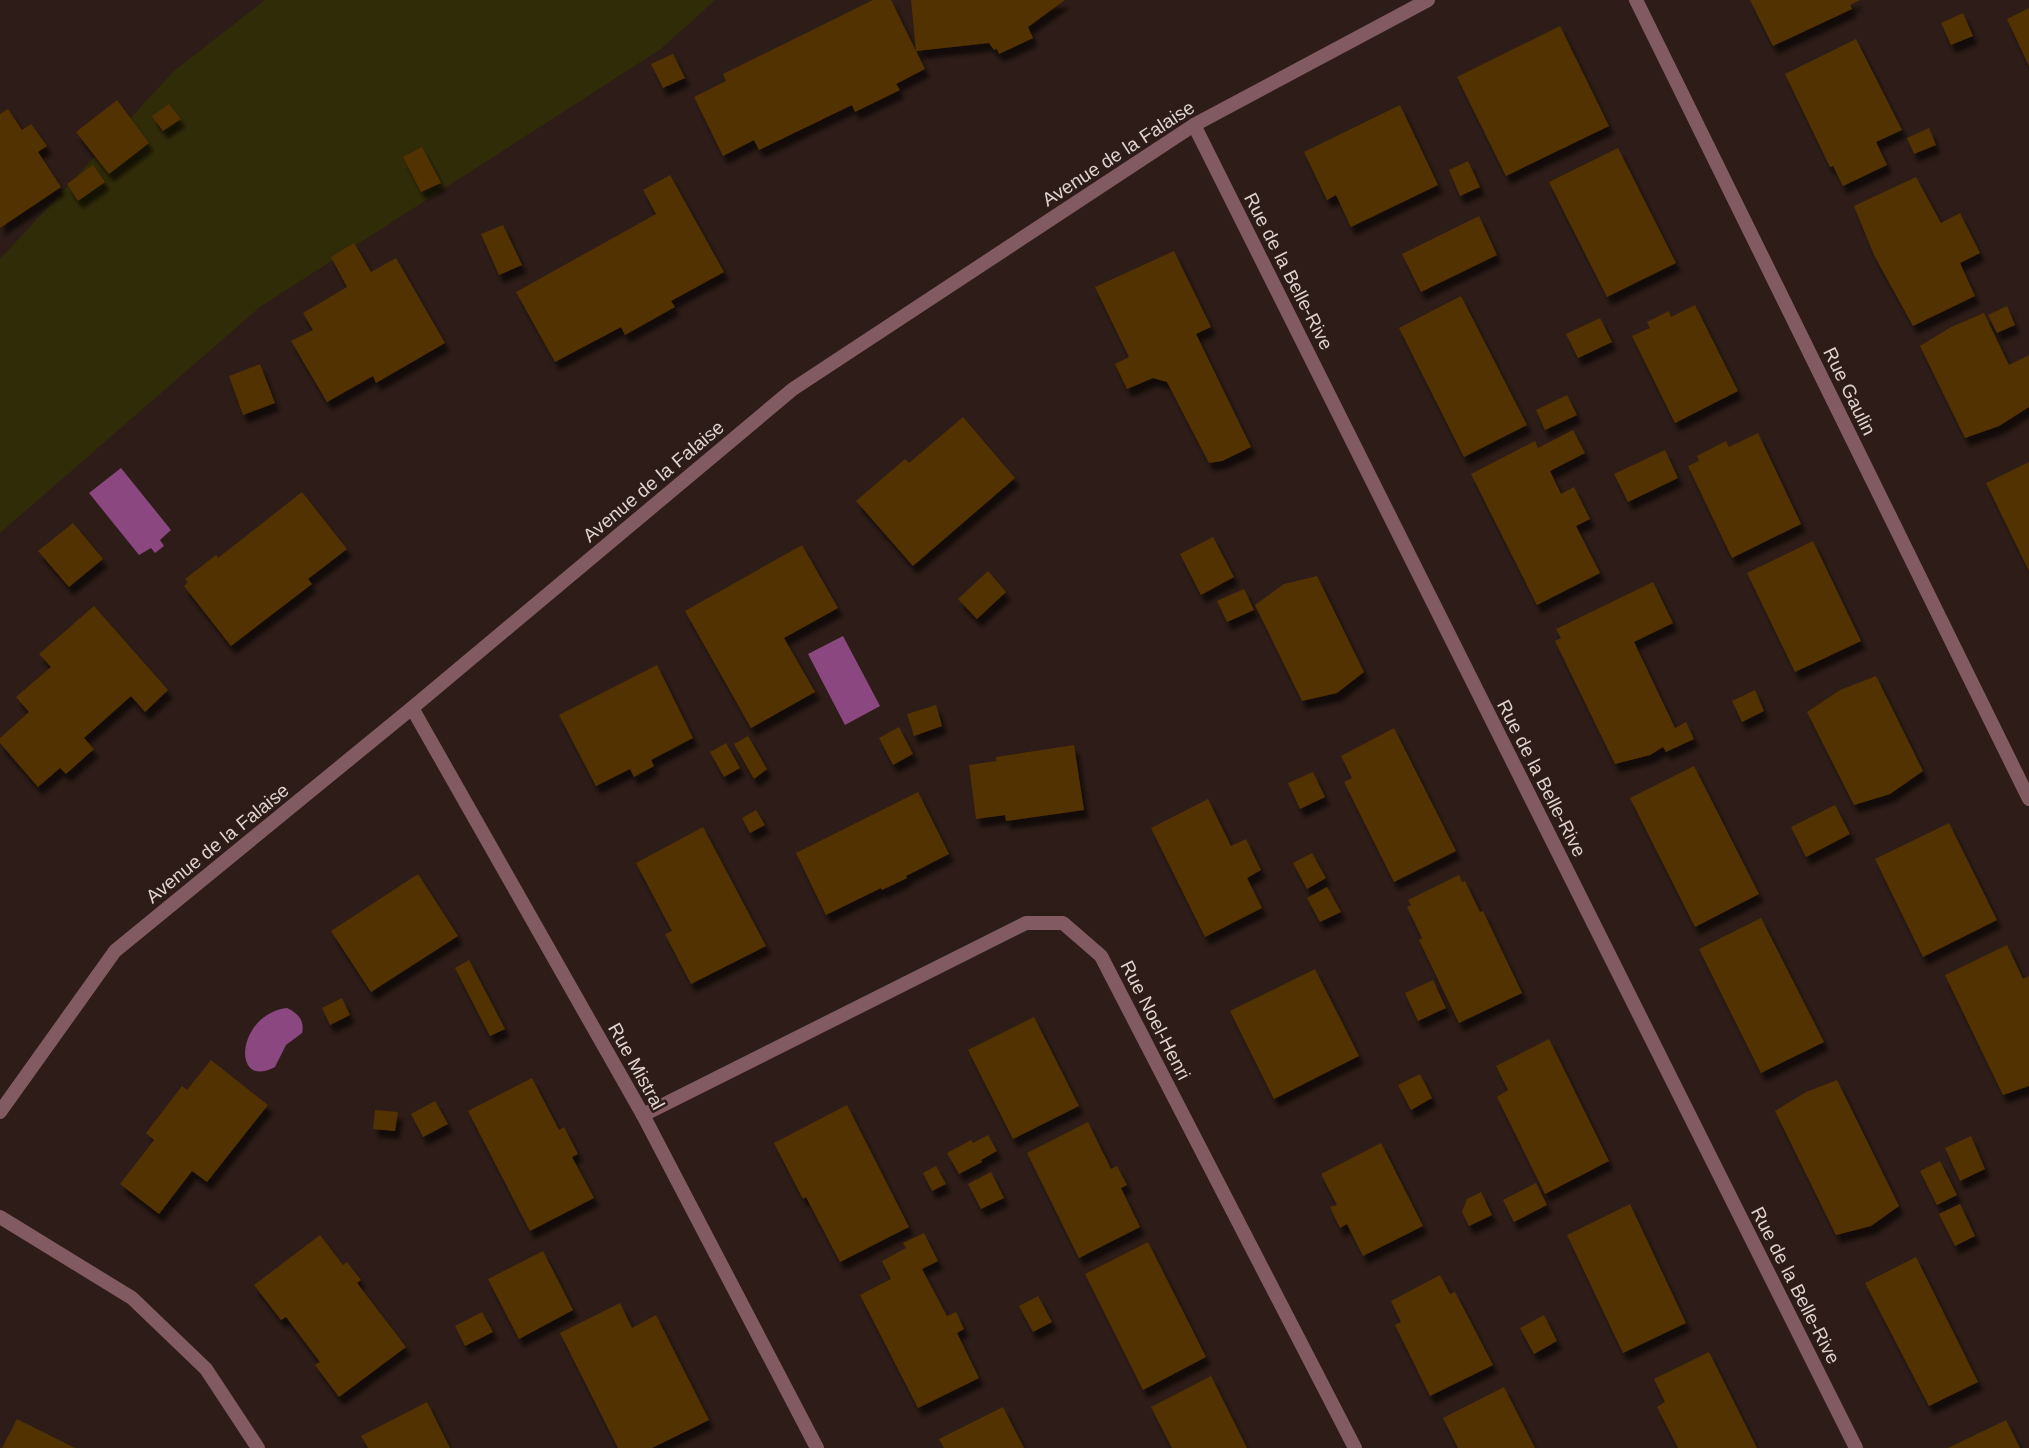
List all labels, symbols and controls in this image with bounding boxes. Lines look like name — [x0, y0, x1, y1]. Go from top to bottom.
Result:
street label: Avenue de la Falaise — [1038, 96, 1198, 210]
street label: Rue de la Belle-Rive — [1240, 189, 1337, 353]
street label: Rue Gaulin — [1819, 344, 1880, 439]
street label: Avenue de la Falaise — [579, 416, 728, 546]
street label: Rue de la Belle-Rive — [1493, 696, 1590, 860]
street label: Avenue de la Falaise — [142, 779, 293, 907]
street label: Rue Noel-Henri — [1116, 957, 1195, 1083]
street label: Rue Mistral — [604, 1019, 669, 1113]
street label: Rue de la Belle-Rive — [1747, 1203, 1844, 1367]

